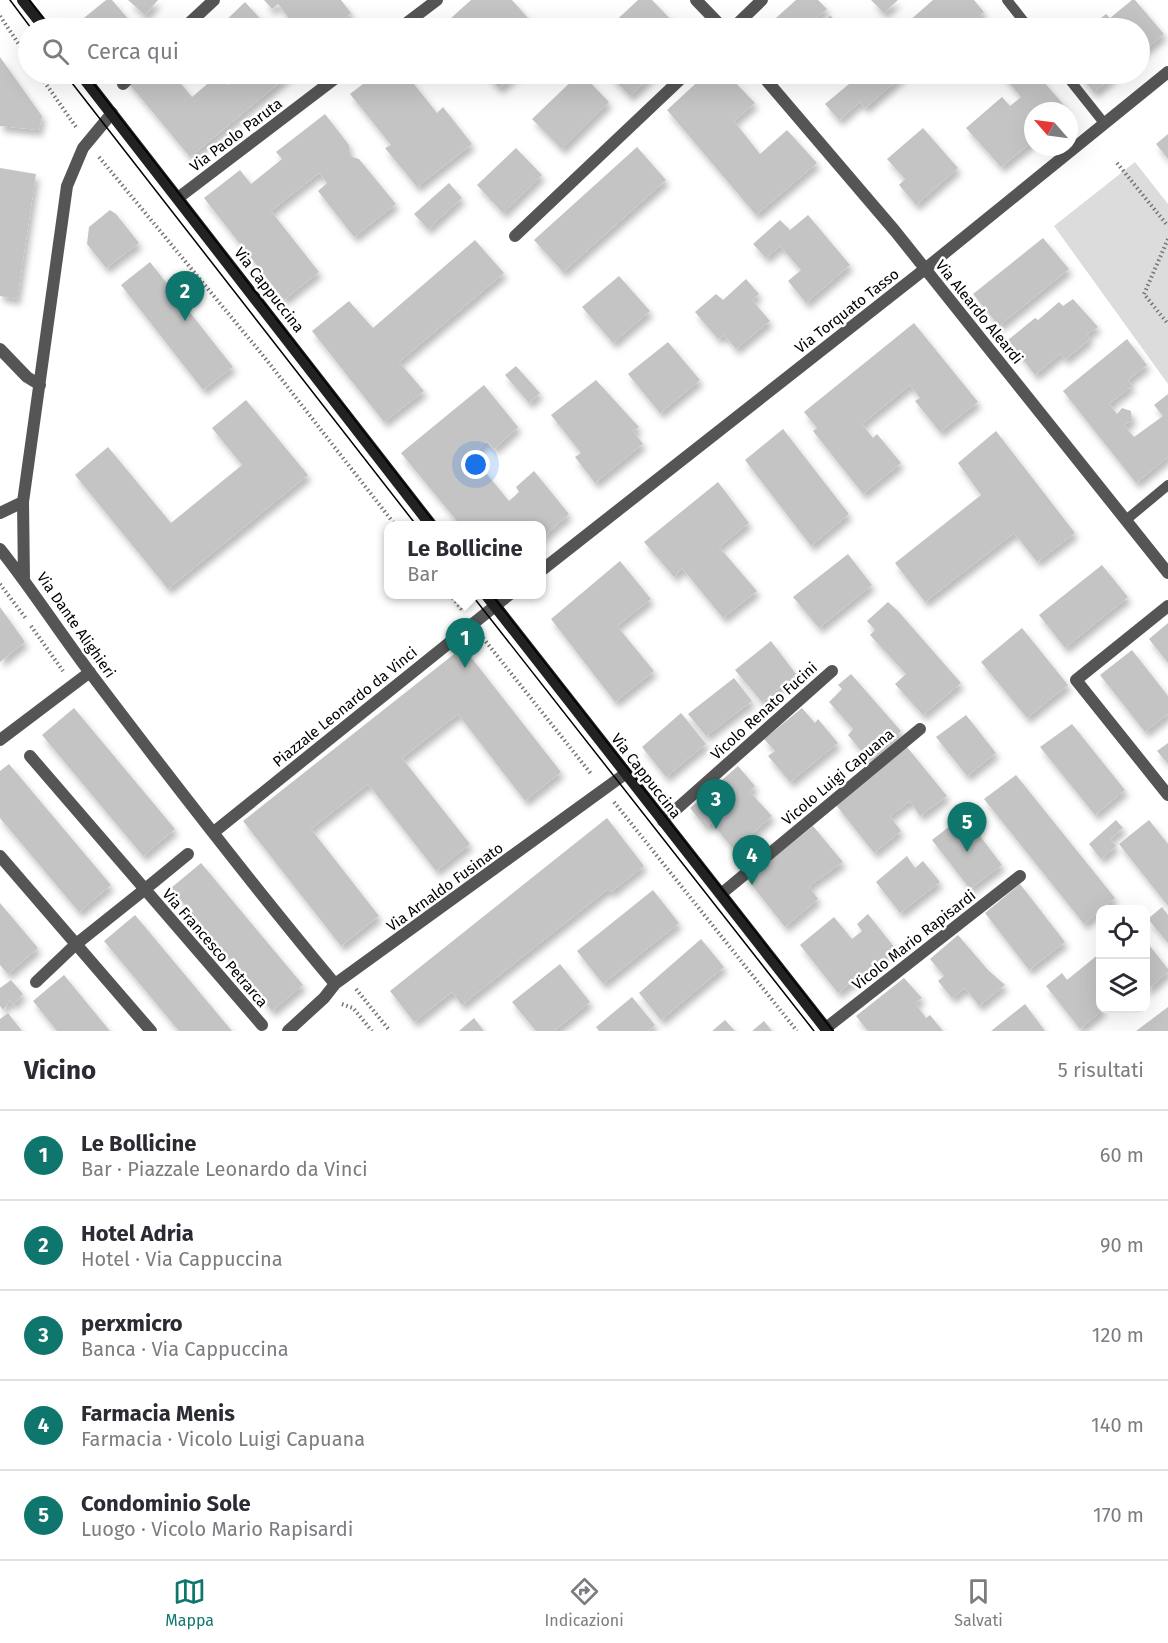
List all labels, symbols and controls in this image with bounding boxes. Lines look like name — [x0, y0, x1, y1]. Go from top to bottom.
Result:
search box — [18, 18, 1150, 84]
icon: search — [39, 35, 72, 68]
text: Cerca qui — [87, 38, 179, 65]
street label: Via Paolo Paruta — [186, 95, 286, 175]
north arrow — [1024, 102, 1078, 156]
street label: Via Cappuccina — [230, 244, 308, 336]
street label: Via Aleardo Aleardi — [932, 256, 1026, 368]
street label: Via Torquato Tasso — [791, 265, 903, 357]
pin: 2 — [166, 272, 204, 321]
your location — [461, 450, 490, 479]
popup — [384, 521, 546, 599]
text: Le Bollicine — [407, 535, 523, 562]
text: Bar — [407, 562, 438, 586]
street label: Via Dante Alighieri — [33, 569, 119, 681]
pin: 1 — [446, 618, 484, 668]
street label: Piazzale Leonardo da Vinci — [269, 643, 421, 771]
street label: Vicolo Renato Fucini — [707, 658, 821, 764]
street label: Vicolo Luigi Capuana — [778, 725, 898, 829]
street label: Via Cappuccina — [607, 730, 685, 822]
pin: 3 — [696, 780, 736, 829]
pin: 5 — [948, 802, 986, 852]
pin: 4 — [732, 836, 771, 885]
street label: Via Arnaldo Fusinato — [383, 839, 507, 935]
street label: Via Francesco Petrarca — [159, 885, 271, 1011]
street label: Vicolo Mario Rapisardi — [849, 886, 979, 994]
map controls — [1096, 905, 1150, 1013]
button: locate — [1096, 905, 1150, 959]
button: layers — [1096, 959, 1150, 1013]
text: Vicino — [24, 1055, 96, 1086]
text: 5 risultati — [1058, 1058, 1144, 1082]
text: Le Bollicine — [81, 1130, 196, 1157]
text: 1 — [39, 1143, 48, 1167]
text: 60 m — [1100, 1143, 1144, 1167]
text: Bar · Piazzale Leonardo da Vinci — [81, 1157, 368, 1181]
text: Hotel Adria — [81, 1220, 194, 1247]
text: 2 — [38, 1233, 49, 1257]
text: 90 m — [1100, 1233, 1144, 1257]
text: Hotel · Via Cappuccina — [81, 1247, 283, 1271]
text: perxmicro — [81, 1310, 183, 1337]
text: 3 — [38, 1323, 49, 1347]
text: 120 m — [1092, 1323, 1144, 1347]
text: Banca · Via Cappuccina — [81, 1337, 289, 1361]
text: Farmacia Menis — [81, 1400, 235, 1427]
text: 4 — [38, 1413, 49, 1437]
text: 140 m — [1091, 1413, 1144, 1437]
text: Farmacia · Vicolo Luigi Capuana — [81, 1427, 365, 1451]
text: Condominio Sole — [81, 1490, 251, 1517]
text: 5 — [38, 1503, 49, 1527]
text: 170 m — [1093, 1503, 1144, 1527]
text: Luogo · Vicolo Mario Rapisardi — [81, 1517, 353, 1541]
tab: Mappa — [165, 1575, 214, 1630]
tab: Indicazioni — [545, 1575, 624, 1630]
tab: Salvati — [954, 1575, 1003, 1630]

